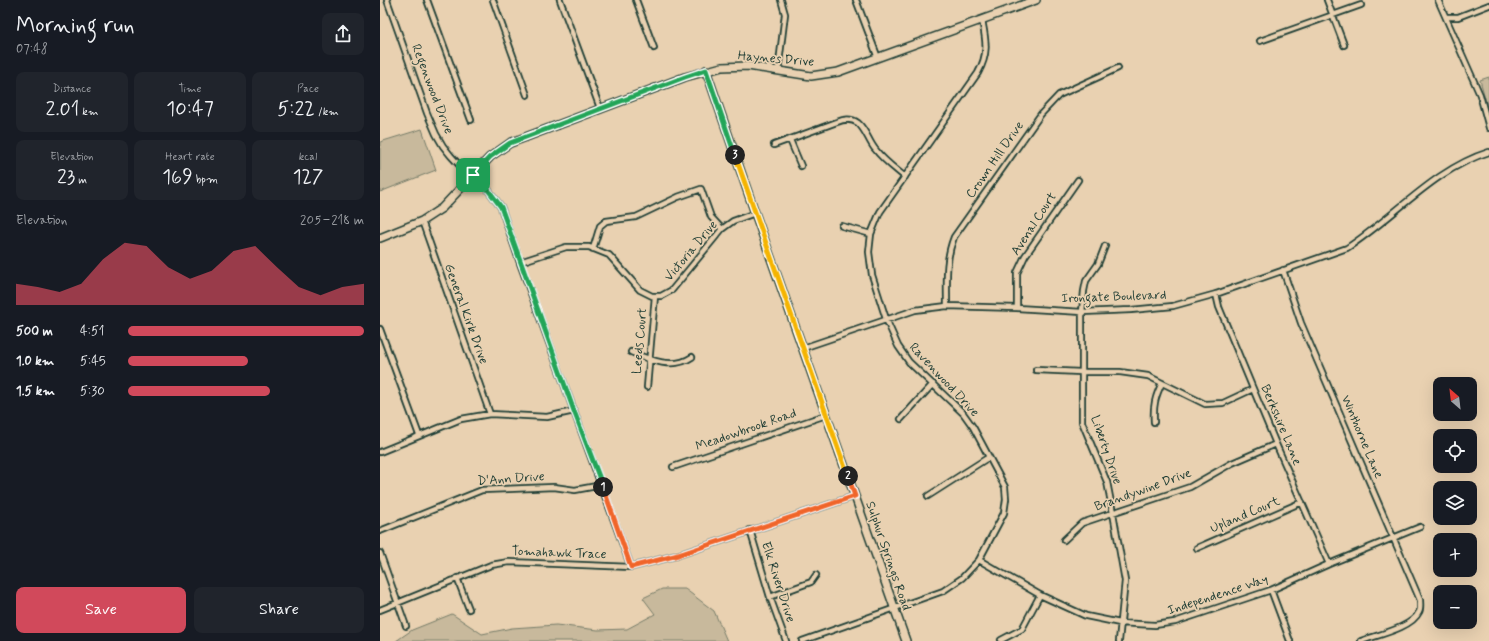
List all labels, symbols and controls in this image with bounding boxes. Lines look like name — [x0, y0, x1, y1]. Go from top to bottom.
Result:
text: Morning run — [16, 12, 135, 40]
button: share — [322, 13, 364, 55]
text: 07:48 — [16, 41, 48, 58]
street label: Regenwood Drive — [405, 42, 457, 137]
street label: Haynes Drive — [737, 47, 815, 71]
text: Distance — [53, 82, 91, 96]
text: Time — [178, 82, 202, 96]
text: Pace — [297, 82, 319, 96]
text: 2.01 — [46, 96, 79, 123]
text: 10:47 — [166, 96, 214, 123]
text: 5:22 — [277, 96, 315, 123]
text: km — [79, 105, 98, 119]
text: /km — [315, 105, 339, 119]
street label: Crown Hill Drive — [962, 118, 1028, 202]
pin: 3 — [725, 145, 745, 165]
text: 3 — [733, 148, 737, 162]
text: Elevation — [50, 150, 94, 164]
text: Heart rate — [165, 150, 215, 164]
text: kcal — [299, 150, 317, 164]
pin — [456, 158, 490, 192]
text: 23 — [57, 164, 75, 191]
text: 169 — [162, 164, 193, 191]
text: 127 — [293, 164, 323, 191]
icon: arrive — [462, 164, 484, 186]
text: m — [75, 173, 87, 187]
text: bpm — [193, 173, 218, 187]
street label: Avenal Court — [1007, 189, 1061, 259]
text: Elevation — [16, 212, 67, 229]
text: 205–218 m — [300, 212, 364, 229]
street label: Victoria Drive — [661, 217, 722, 285]
street label: General Kirk Drive — [440, 261, 492, 367]
street label: Irongate Boulevard — [1061, 287, 1167, 309]
street label: Leeds Court — [629, 307, 651, 375]
text: 500 m — [16, 323, 53, 340]
text: 4:51 — [80, 323, 104, 340]
street label: Ravenwood Drive — [905, 339, 983, 421]
text: 1.0 km — [16, 353, 54, 370]
text: 5:45 — [80, 353, 106, 370]
north arrow — [1433, 377, 1477, 421]
map controls — [1433, 377, 1477, 629]
street label: Berkshire Lane — [1256, 382, 1306, 468]
text: 1.5 km — [16, 383, 55, 400]
text: 5:30 — [80, 383, 105, 400]
street label: Winthorne Lane — [1337, 393, 1387, 481]
street label: Meadowbrook Road — [693, 405, 799, 455]
street label: Liberty Drive — [1086, 413, 1126, 487]
button: locate — [1433, 429, 1477, 473]
street label: Brandywine Drive — [1092, 465, 1194, 515]
pin: 2 — [838, 466, 858, 486]
street label: D'Ann Drive — [477, 468, 545, 490]
text: 2 — [845, 469, 851, 483]
pin: 1 — [593, 477, 613, 497]
text: 1 — [601, 480, 605, 494]
button: layers — [1433, 481, 1477, 525]
street label: Upland Court — [1207, 493, 1283, 537]
street label: Sulphur Springs Road — [861, 499, 915, 613]
button: + — [1433, 533, 1477, 577]
street label: Elk River Drive — [757, 539, 799, 625]
street label: Tomahawk Trace — [511, 543, 607, 563]
street label: Independence Way — [1166, 571, 1270, 619]
button: − — [1433, 585, 1477, 629]
button: Save — [16, 587, 186, 633]
button: Share — [194, 587, 364, 633]

